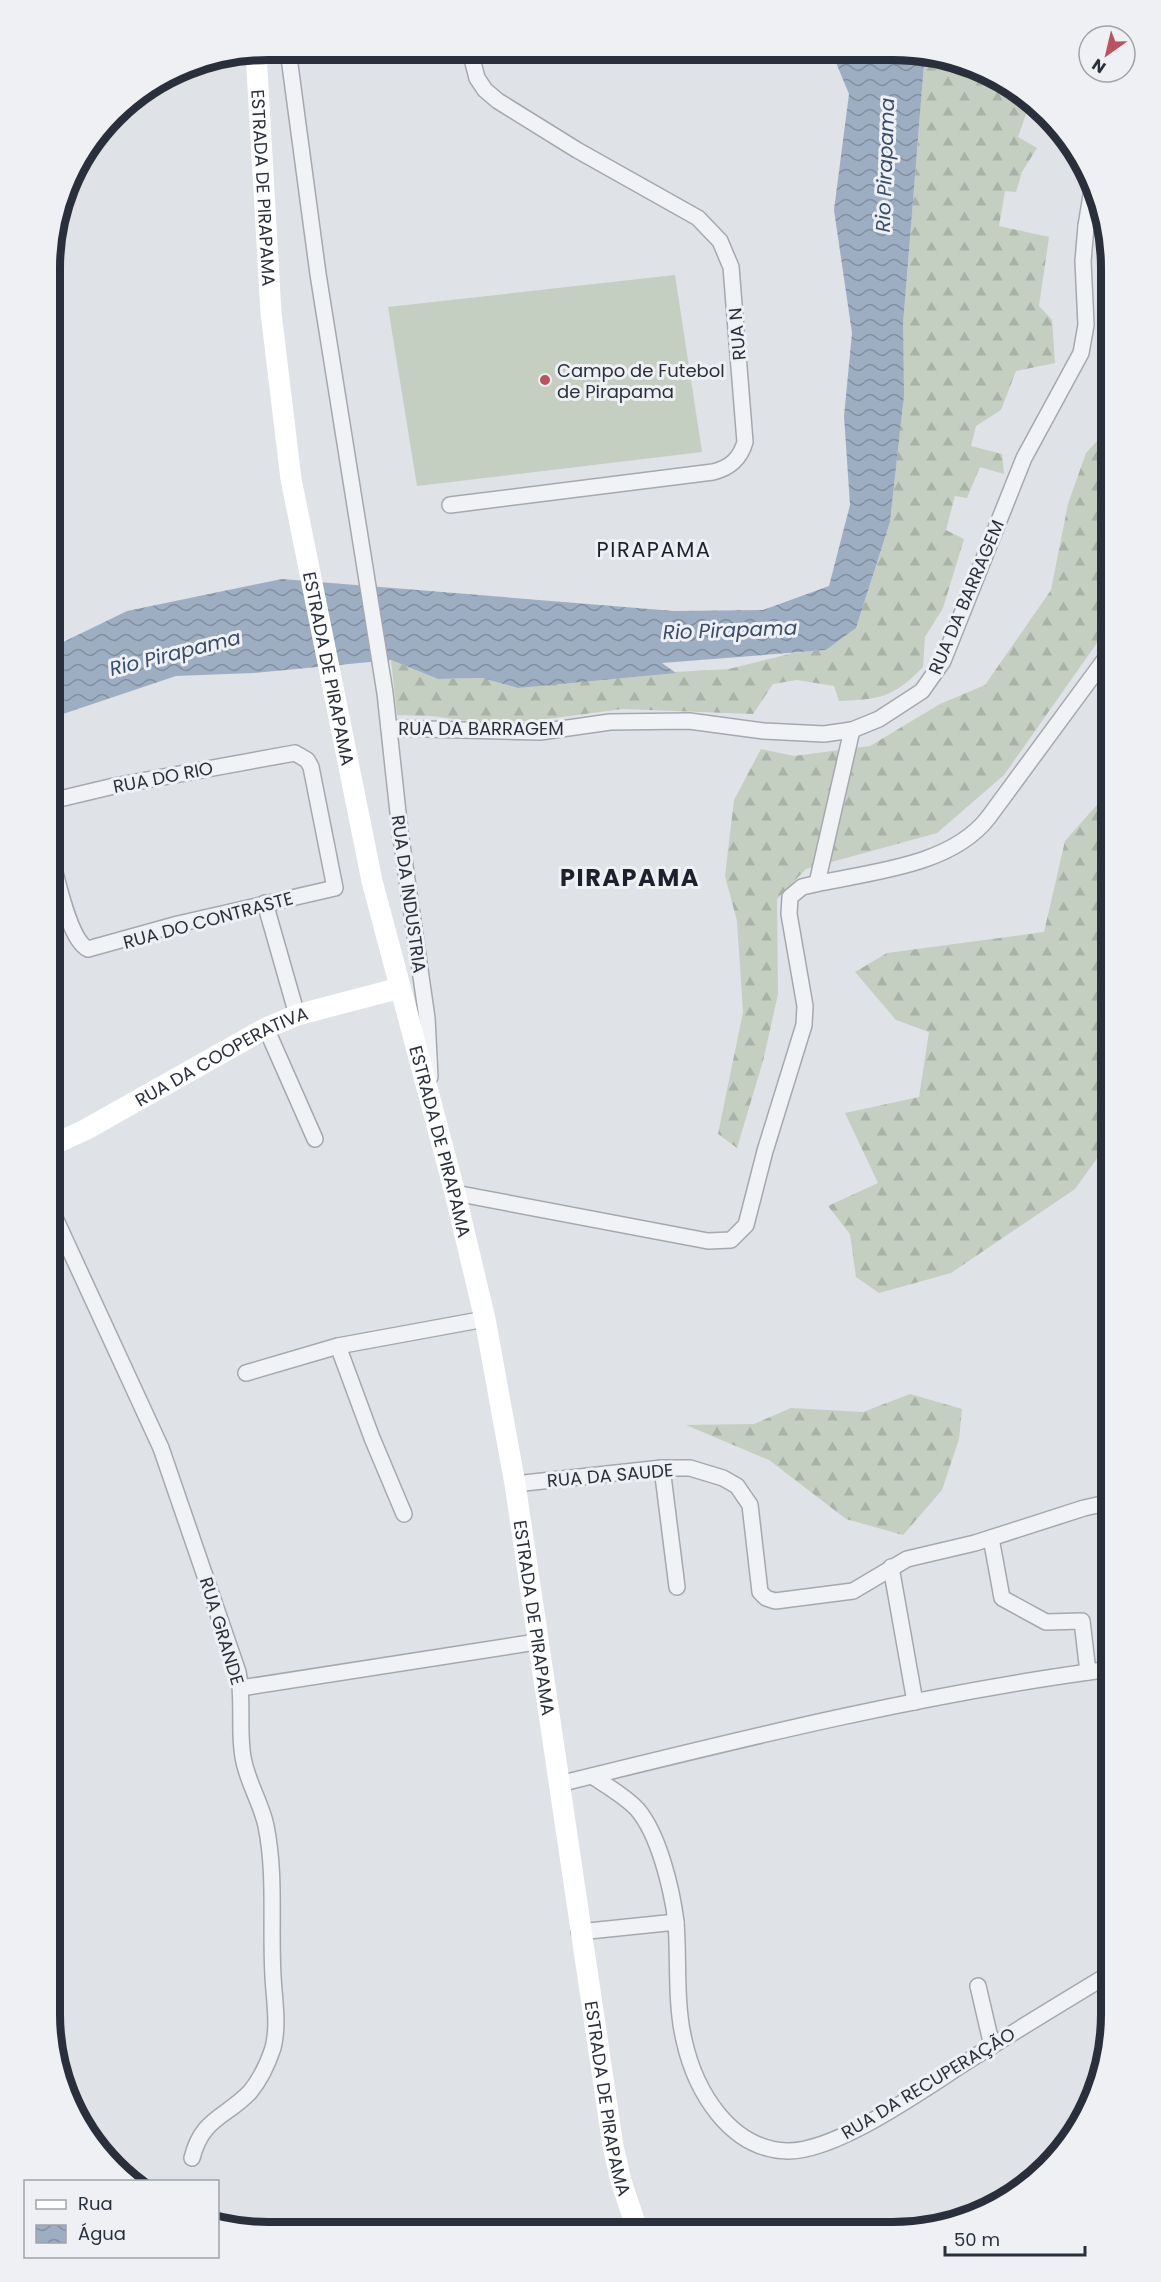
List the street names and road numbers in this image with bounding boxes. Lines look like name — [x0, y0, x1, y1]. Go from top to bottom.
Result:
street label: ESTRADA DE PIRAPAMA — [246, 89, 282, 287]
street label: RUA N — [722, 307, 752, 361]
street label: RUA DA BARRAGEM — [922, 516, 1010, 678]
street label: ESTRADA DE PIRAPAMA — [297, 569, 361, 768]
street label: RUA DA BARRAGEM — [398, 716, 564, 741]
street label: RUA DO RIO — [111, 755, 215, 799]
street label: RUA DA INDUSTRIA — [386, 813, 432, 975]
street label: RUA DO CONTRASTE — [120, 885, 296, 955]
street label: RUA DA COOPERATIVA — [130, 1000, 311, 1112]
street label: ESTRADA DE PIRAPAMA — [404, 1043, 478, 1240]
street label: RUA DA SAUDE — [546, 1457, 674, 1493]
street label: ESTRADA DE PIRAPAMA — [508, 1518, 562, 1717]
street label: RUA GRANDE — [194, 1574, 250, 1688]
street label: ESTRADA DE PIRAPAMA — [579, 1999, 638, 2199]
street label: RUA DA RECUPERAÇÃO — [836, 2021, 1020, 2145]

